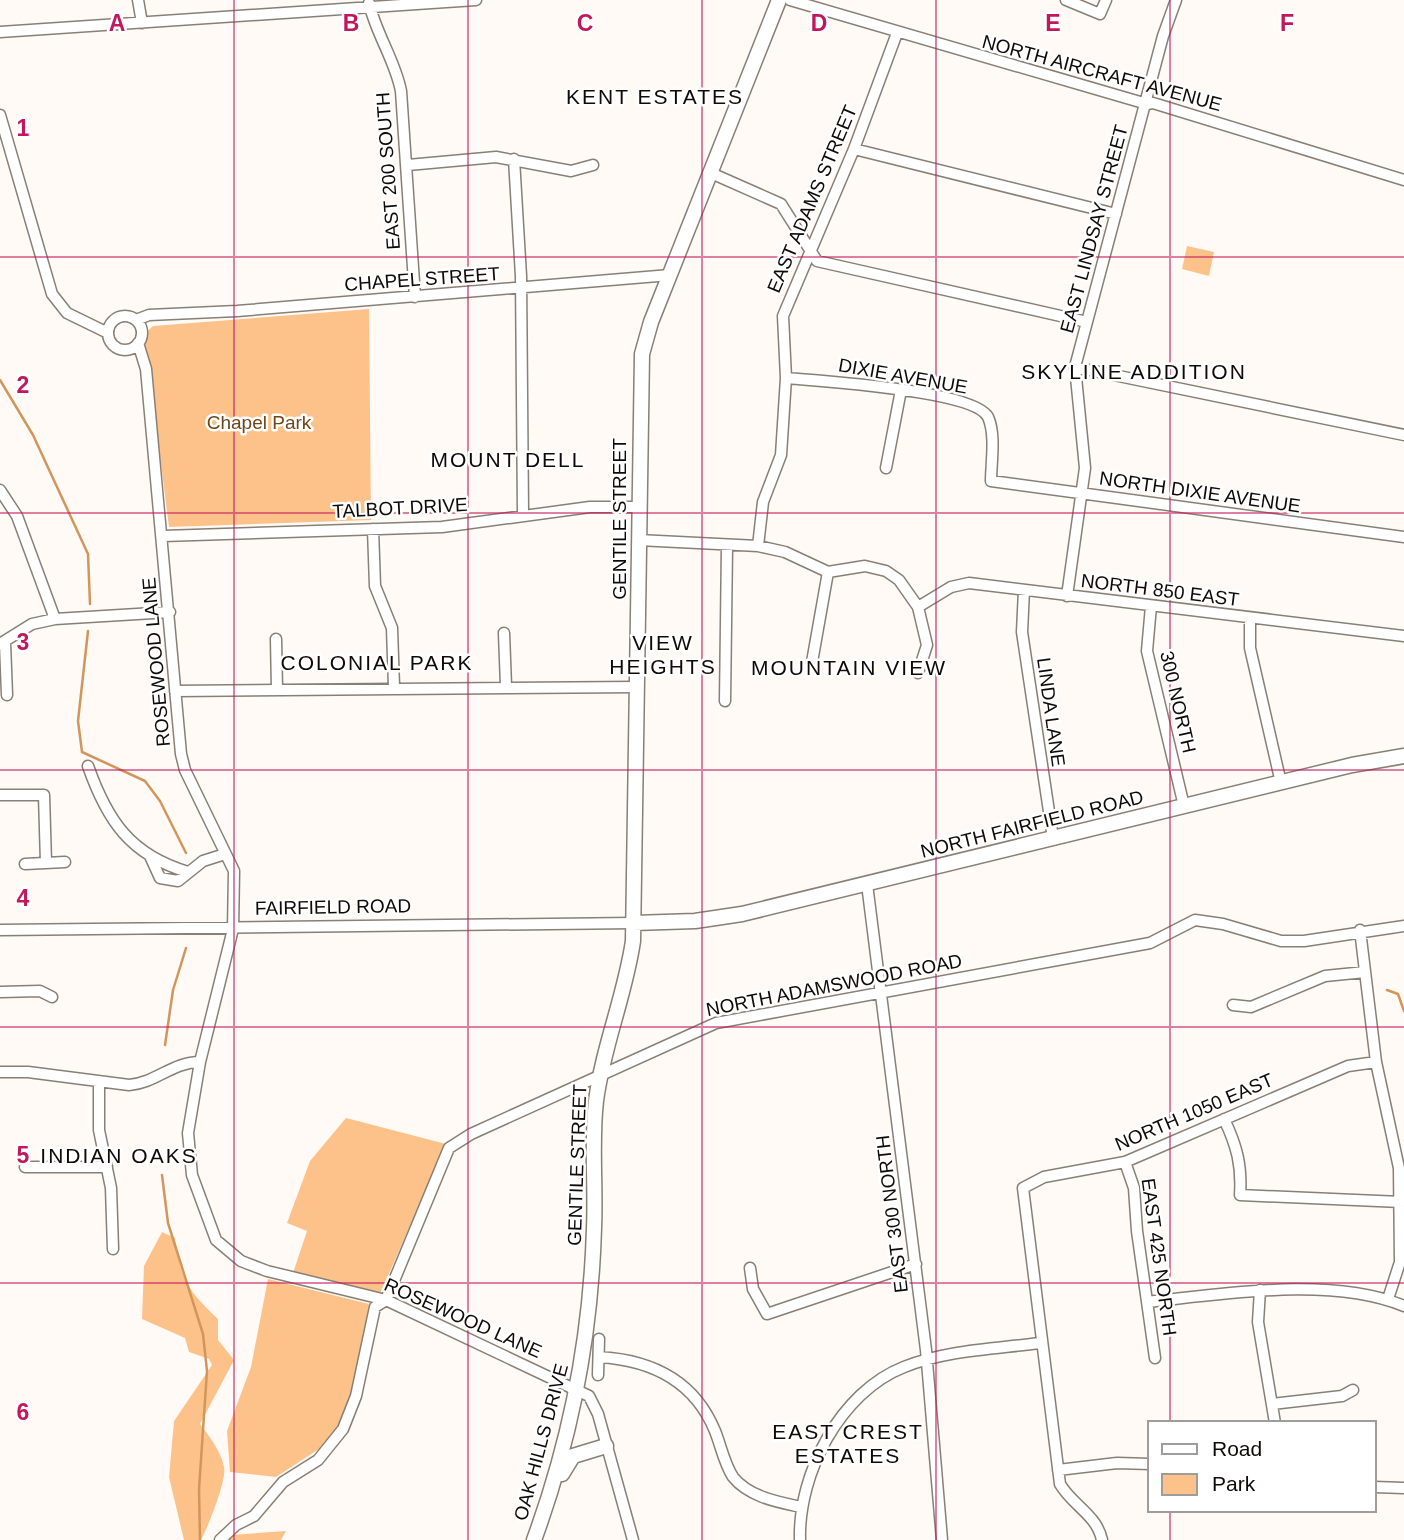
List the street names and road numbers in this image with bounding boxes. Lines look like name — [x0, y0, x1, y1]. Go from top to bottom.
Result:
street label: NORTH AIRCRAFT AVENUE — [980, 31, 1224, 115]
street label: EAST 200 SOUTH — [372, 91, 404, 251]
street label: EAST ADAMS STREET — [763, 102, 861, 296]
street label: EAST LINDSAY STREET — [1056, 122, 1132, 335]
street label: CHAPEL STREET — [344, 263, 501, 295]
street label: DIXIE AVENUE — [837, 354, 969, 398]
street label: GENTILE STREET — [609, 438, 630, 600]
street label: NORTH DIXIE AVENUE — [1098, 467, 1302, 517]
street label: TALBOT DRIVE — [332, 494, 468, 522]
street label: NORTH 850 EAST — [1080, 570, 1241, 610]
street label: ROSEWOOD LANE — [138, 576, 174, 748]
street label: 300 NORTH — [1156, 649, 1200, 755]
street label: LINDA LANE — [1033, 656, 1069, 768]
street label: NORTH FAIRFIELD ROAD — [918, 786, 1146, 862]
street label: FAIRFIELD ROAD — [255, 895, 411, 919]
street label: NORTH ADAMSWOOD ROAD — [704, 950, 964, 1020]
street label: NORTH 1050 EAST — [1112, 1069, 1277, 1155]
street label: GENTILE STREET — [564, 1084, 590, 1246]
street label: EAST 300 NORTH — [872, 1134, 912, 1294]
street label: EAST 425 NORTH — [1138, 1177, 1180, 1337]
street label: ROSEWOOD LANE — [381, 1274, 545, 1362]
street label: OAK HILLS DRIVE — [510, 1361, 572, 1523]

